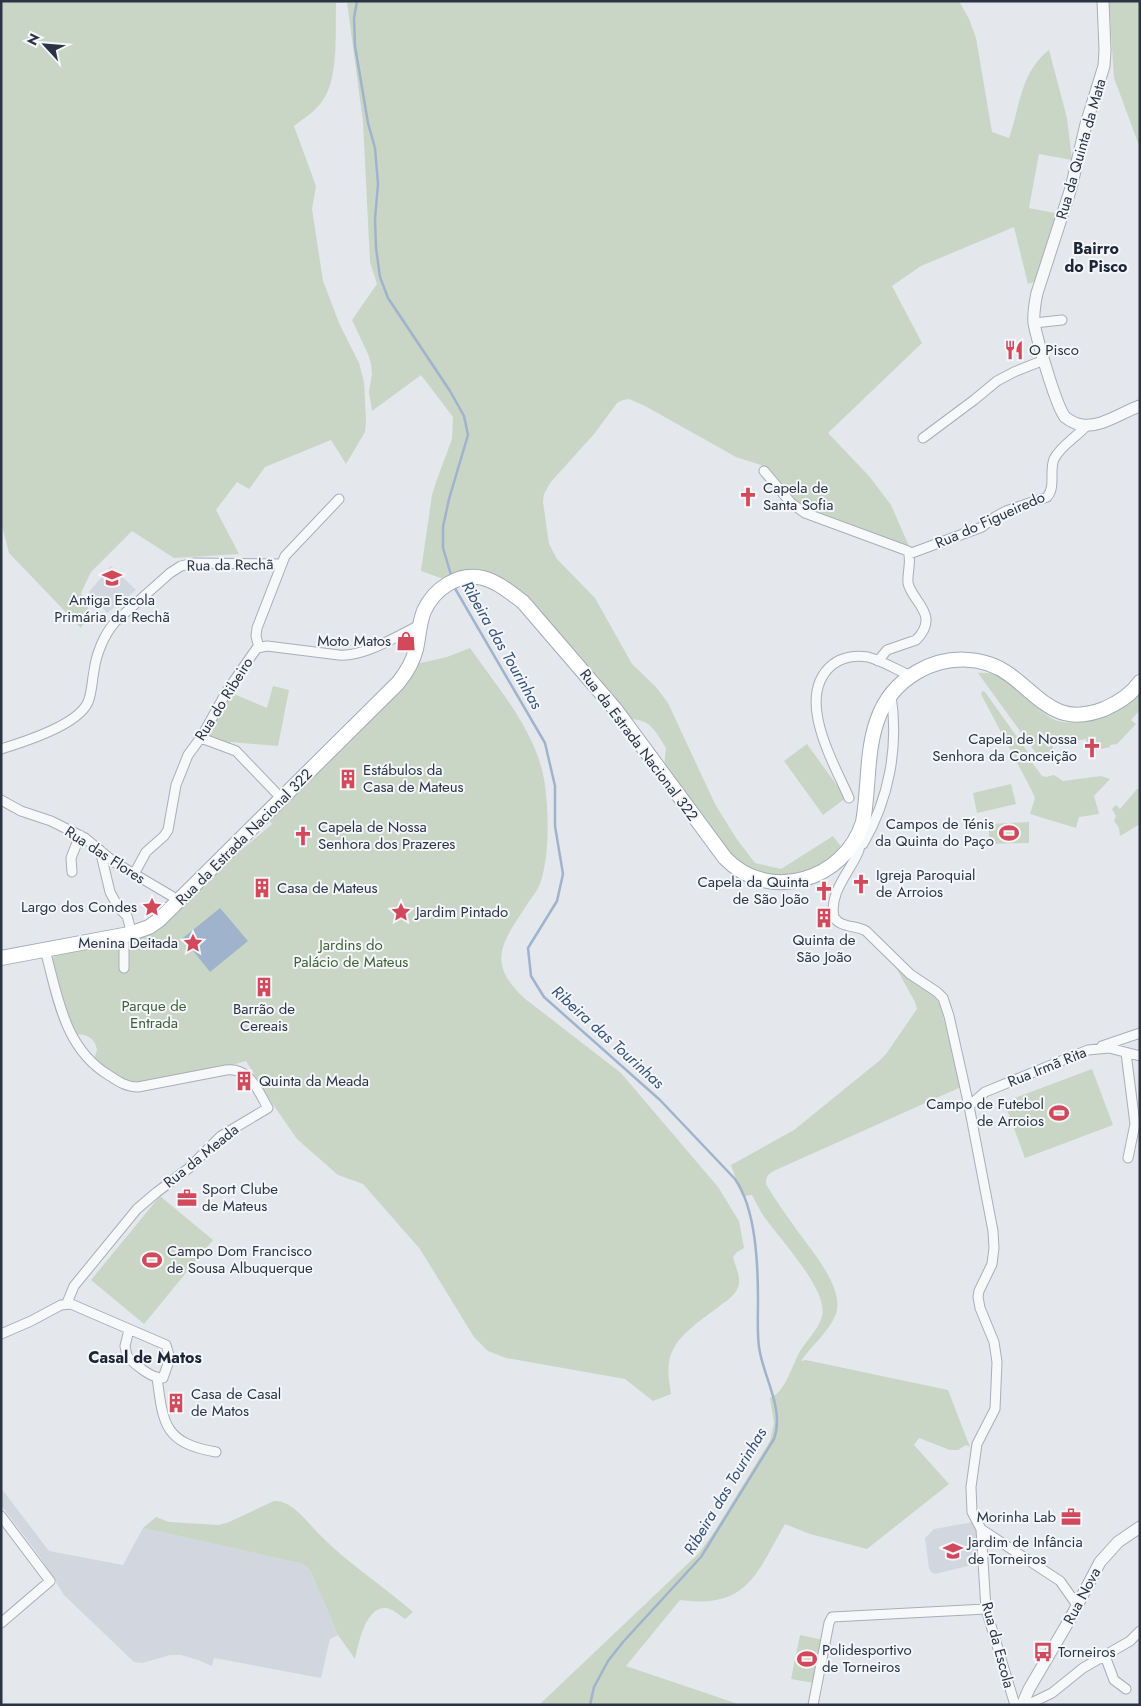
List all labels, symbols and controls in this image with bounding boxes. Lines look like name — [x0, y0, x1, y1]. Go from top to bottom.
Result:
north arrow — [20, 20, 70, 70]
text: N — [22, 30, 45, 49]
street label: Rua da Quinta da Mata — [1050, 76, 1112, 222]
district label: Bairro do Pisco — [1064, 237, 1128, 278]
restaurant icon: O Pisco — [1003, 339, 1025, 361]
place label: O Pisco — [1029, 339, 1079, 361]
place label: Capela de Santa Sofia — [763, 477, 833, 516]
church icon: Capela de Santa Sofia — [737, 486, 759, 508]
street label: Rua do Figueiredo — [932, 486, 1048, 554]
street label: Rua da Rechã — [186, 553, 274, 577]
school or university icon: Antiga Escola Primária da Rechã — [101, 567, 123, 589]
water label: Ribeira das Tourinhas — [456, 577, 548, 714]
place label: Antiga Escola Primária da Rechã — [54, 589, 170, 628]
place label: Moto Matos — [317, 630, 391, 652]
shop icon: Moto Matos — [395, 630, 417, 652]
street label: Rua do Ribeiro — [190, 653, 258, 745]
street label: Rua da Estrada Nacional 322 — [574, 664, 704, 826]
place label: Capela de Nossa Senhora da Conceição — [932, 728, 1077, 767]
church icon: Capela de Nossa Senhora da Conceição — [1081, 737, 1103, 759]
place label: Estábulos da Casa de Mateus — [363, 759, 464, 798]
street label: Rua da Estrada Nacional 322 — [171, 764, 317, 910]
building icon: Estábulos da Casa de Mateus — [337, 768, 359, 790]
place label: Campos de Ténis da Quinta do Paço — [875, 813, 994, 852]
place label: Capela de Nossa Senhora dos Prazeres — [318, 816, 455, 855]
street label: Rua das Flores — [60, 821, 150, 889]
sports icon: Campos de Ténis da Quinta do Paço — [998, 822, 1020, 844]
church icon: Capela de Nossa Senhora dos Prazeres — [292, 825, 314, 847]
place label: Igreja Paroquial de Arroios — [876, 864, 975, 903]
place label: Capela da Quinta de São João — [697, 871, 809, 910]
church icon: Igreja Paroquial de Arroios — [850, 873, 872, 895]
building icon: Casa de Mateus — [251, 877, 273, 899]
place label: Casa de Mateus — [277, 877, 378, 899]
church icon: Capela da Quinta de São João — [813, 880, 835, 902]
place label: Largo dos Condes — [21, 896, 137, 918]
place icon: Largo dos Condes — [141, 896, 163, 918]
place icon: Jardim Pintado — [390, 901, 412, 923]
place label: Jardim Pintado — [414, 901, 508, 923]
building icon: Quinta de São João — [813, 907, 835, 929]
place label: Quinta de São João — [792, 929, 856, 968]
place label: Menina Deitada — [78, 932, 178, 954]
place icon: Menina Deitada — [182, 932, 204, 954]
park label: Jardins do Palácio de Mateus — [294, 934, 408, 973]
building icon: Barrão de Cereais — [253, 976, 275, 998]
water label: Ribeira das Tourinhas — [547, 980, 670, 1094]
park label: Parque de Entrada — [122, 995, 187, 1034]
place label: Barrão de Cereais — [233, 998, 295, 1037]
street label: Rua Irmã Rita — [1004, 1041, 1090, 1093]
building icon: Quinta da Meada — [233, 1070, 255, 1092]
place label: Quinta da Meada — [259, 1070, 369, 1092]
place label: Campo de Futebol de Arroios — [926, 1093, 1044, 1132]
sports icon: Campo de Futebol de Arroios — [1048, 1102, 1070, 1124]
street label: Rua da Meada — [159, 1119, 243, 1193]
place label: Sport Clube de Mateus — [202, 1178, 278, 1217]
office icon: Sport Clube de Mateus — [176, 1187, 198, 1209]
place label: Campo Dom Francisco de Sousa Albuquerque — [167, 1240, 313, 1279]
sports icon: Campo Dom Francisco de Sousa Albuquerque — [141, 1249, 163, 1271]
district label: Casal de Matos — [88, 1346, 202, 1369]
place label: Casa de Casal de Matos — [191, 1383, 281, 1422]
building icon: Casa de Casal de Matos — [165, 1392, 187, 1414]
water label: Ribeira das Tourinhas — [678, 1423, 772, 1559]
place label: Morinha Lab — [977, 1506, 1056, 1528]
office icon: Morinha Lab — [1060, 1506, 1082, 1528]
place label: Jardim de Infância de Torneiros — [966, 1531, 1083, 1570]
school or university icon: Jardim de Infância de Torneiros — [942, 1540, 964, 1562]
street label: Rua Nova — [1058, 1564, 1106, 1628]
street label: Rua da Escola — [976, 1599, 1020, 1691]
place label: Polidesportivo de Torneiros — [822, 1639, 912, 1678]
bus stop icon: Torneiros — [1032, 1641, 1054, 1663]
place label: Torneiros — [1058, 1641, 1115, 1663]
sports icon: Polidesportivo de Torneiros — [796, 1648, 818, 1670]

